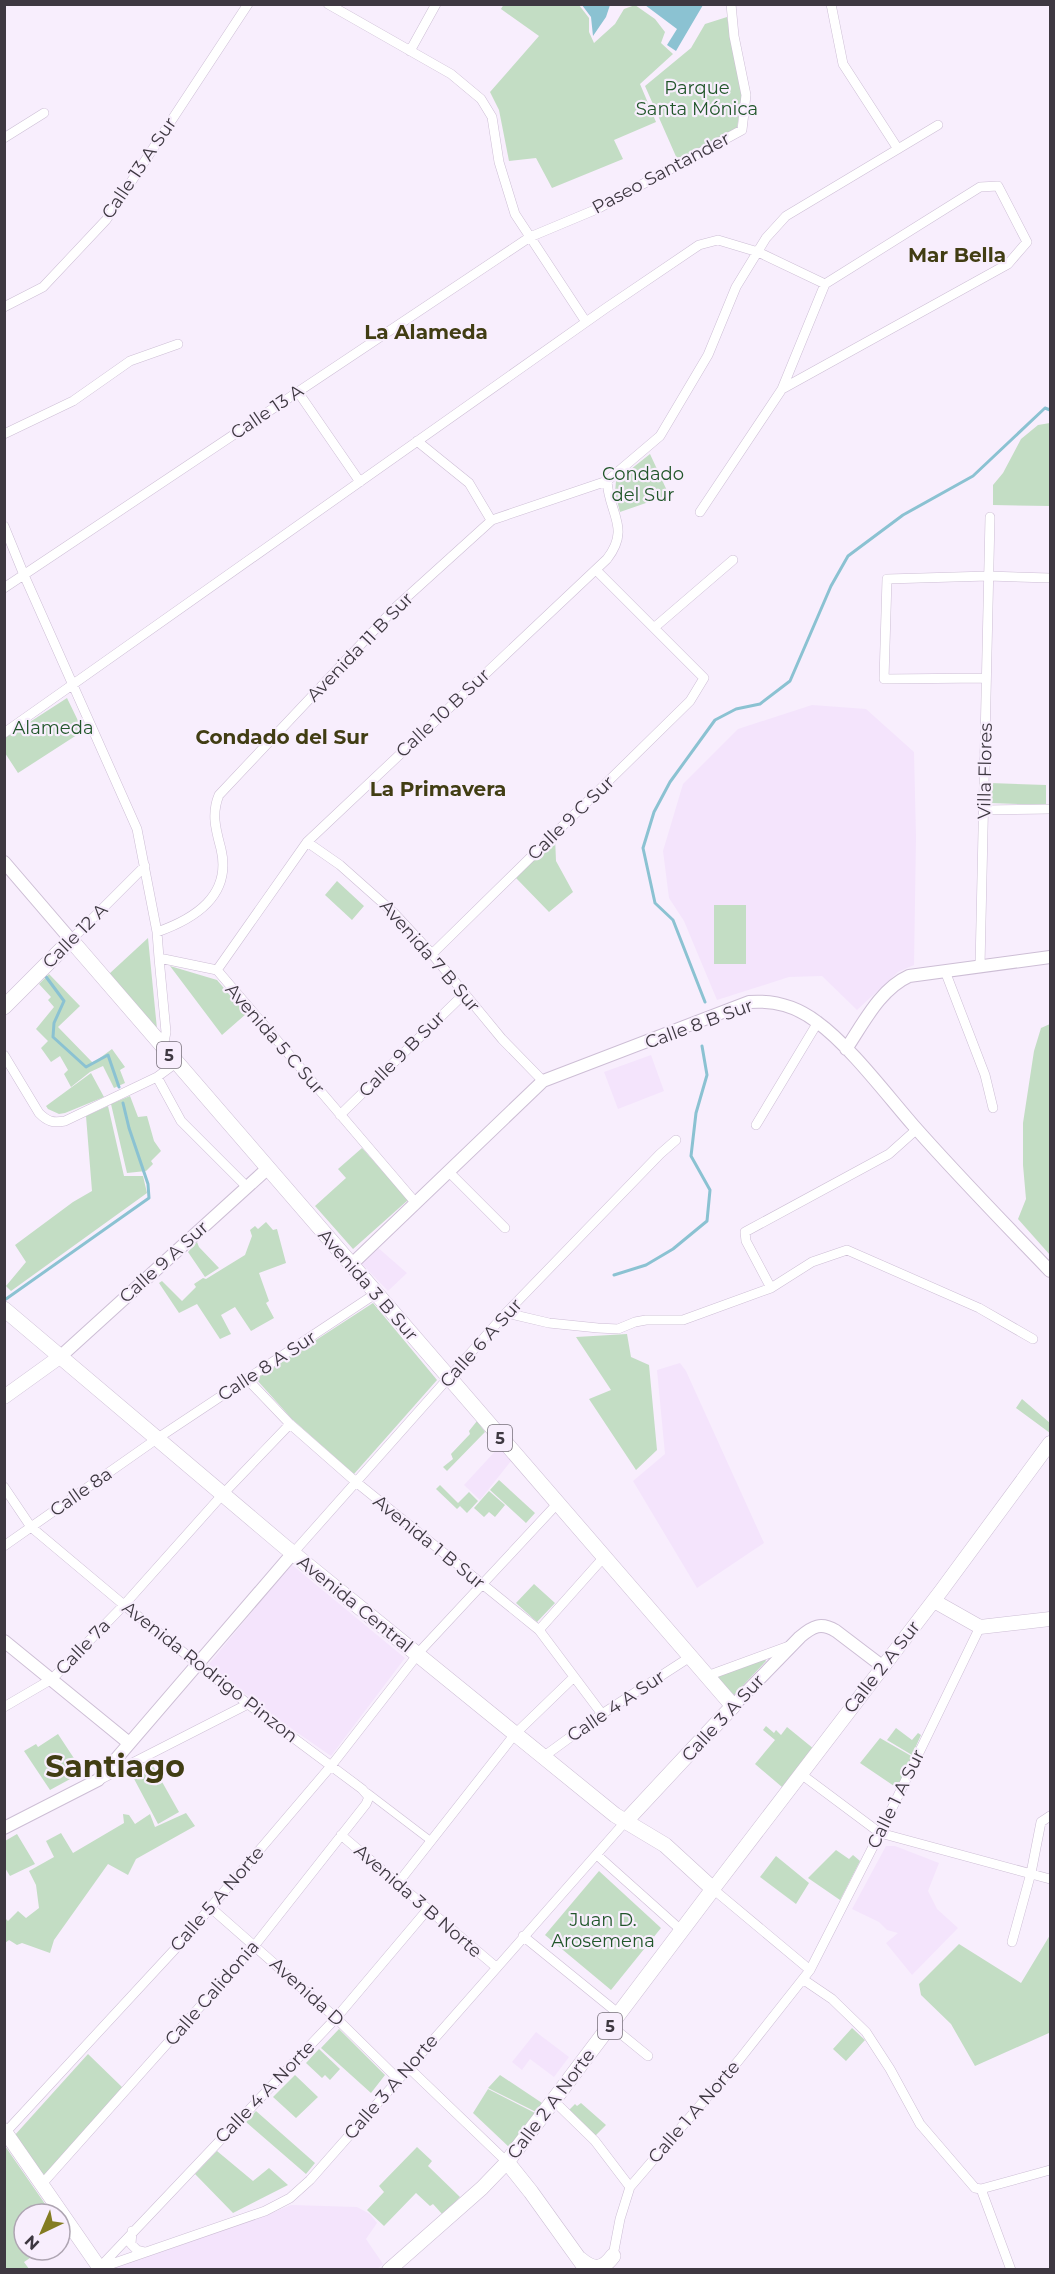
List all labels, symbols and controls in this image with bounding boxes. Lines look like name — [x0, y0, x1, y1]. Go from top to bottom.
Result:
park label: Parque Santa Mónica — [636, 77, 758, 120]
street label: Calle 13 A Sur — [97, 113, 181, 223]
street label: Paseo Santander — [588, 127, 734, 219]
district label: Mar Bella — [908, 243, 1006, 267]
district label: La Alameda — [364, 320, 488, 344]
street label: Calle 13 A — [227, 380, 308, 444]
park label: Condado del Sur — [602, 463, 684, 506]
street label: Avenida 11 B Sur — [302, 588, 418, 706]
street label: Calle 10 B Sur — [391, 664, 495, 762]
park label: Alameda — [12, 717, 94, 739]
street label: Villa Flores — [973, 722, 997, 819]
district label: Condado del Sur — [195, 725, 369, 749]
street label: Calle 9 C Sur — [523, 771, 619, 865]
district label: La Primavera — [370, 777, 506, 801]
street label: Avenida 7 B Sur — [375, 895, 485, 1017]
street label: Calle 12 A — [38, 899, 112, 973]
street label: Avenida 5 C Sur — [221, 979, 329, 1099]
street label: Calle 8 B Sur — [642, 994, 756, 1054]
street label: Calle 9 B Sur — [354, 1006, 450, 1102]
road number: 5 — [157, 1042, 181, 1068]
street label: Calle 9 A Sur — [115, 1216, 213, 1308]
street label: Avenida 3 B Sur — [313, 1225, 423, 1345]
street label: Calle 6 A Sur — [435, 1294, 527, 1392]
street label: Calle 8 A Sur — [214, 1326, 320, 1406]
road number: 5 — [488, 1425, 512, 1451]
street label: Calle 8a — [46, 1463, 116, 1521]
street label: Avenida 1 B Sur — [369, 1490, 489, 1594]
street label: Avenida Central — [293, 1551, 417, 1657]
street label: Avenida Rodrigo Pinzon — [118, 1597, 302, 1747]
street label: Calle 7a — [51, 1615, 115, 1679]
street label: Calle 2 A Sur — [839, 1616, 925, 1718]
street label: Calle 4 A Sur — [563, 1665, 669, 1747]
street label: Calle 3 A Sur — [677, 1670, 769, 1766]
street label: Calle 1 A Sur — [862, 1746, 930, 1852]
district label: Santiago — [45, 1748, 185, 1785]
street label: Avenida 3 B Norte — [350, 1840, 486, 1962]
street label: Calle 5 A Norte — [165, 1842, 269, 1956]
park label: Juan D. Arosemena — [551, 1909, 655, 1952]
street label: Calle Calidonia — [160, 1936, 264, 2050]
street label: Avenida D — [265, 1953, 349, 2031]
road number: 5 — [598, 2013, 622, 2039]
street label: Calle 3 A Norte — [339, 2030, 443, 2144]
street label: Calle 4 A Norte — [211, 2036, 320, 2148]
street label: Calle 2 A Norte — [502, 2044, 600, 2163]
street label: Calle 1 A Norte — [644, 2056, 745, 2168]
north arrow — [12, 2202, 72, 2262]
text: N — [21, 2231, 43, 2254]

